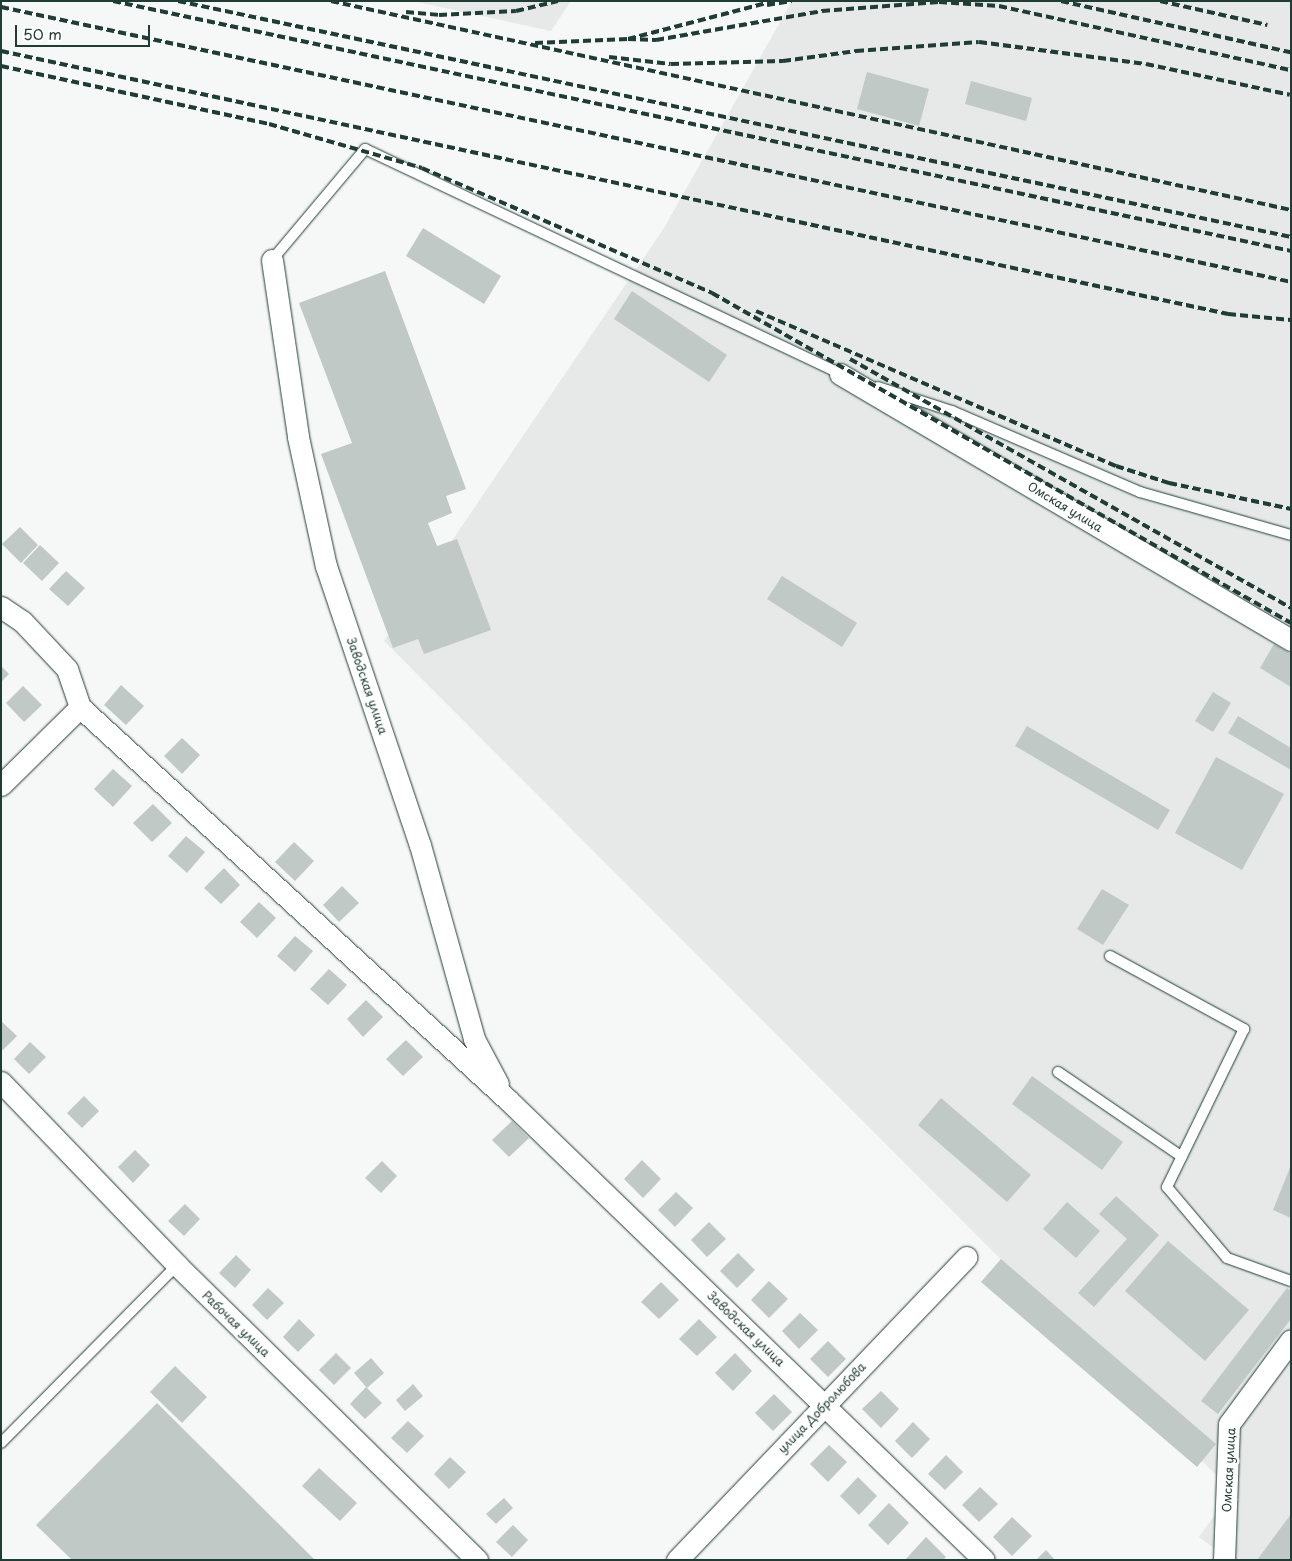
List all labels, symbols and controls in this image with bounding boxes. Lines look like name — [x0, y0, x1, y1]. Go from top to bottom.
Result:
scale bar — [18, 15, 152, 47]
text: 50 m — [23, 22, 62, 45]
street label: Омская улица — [1025, 479, 1105, 535]
street label: Заводская улица — [344, 635, 390, 737]
street label: Рабочая улица — [199, 1288, 273, 1360]
street label: Заводская улица — [704, 1288, 788, 1370]
street label: улица Добролюбова — [775, 1360, 869, 1456]
street label: Омская улица — [1220, 1427, 1238, 1513]

